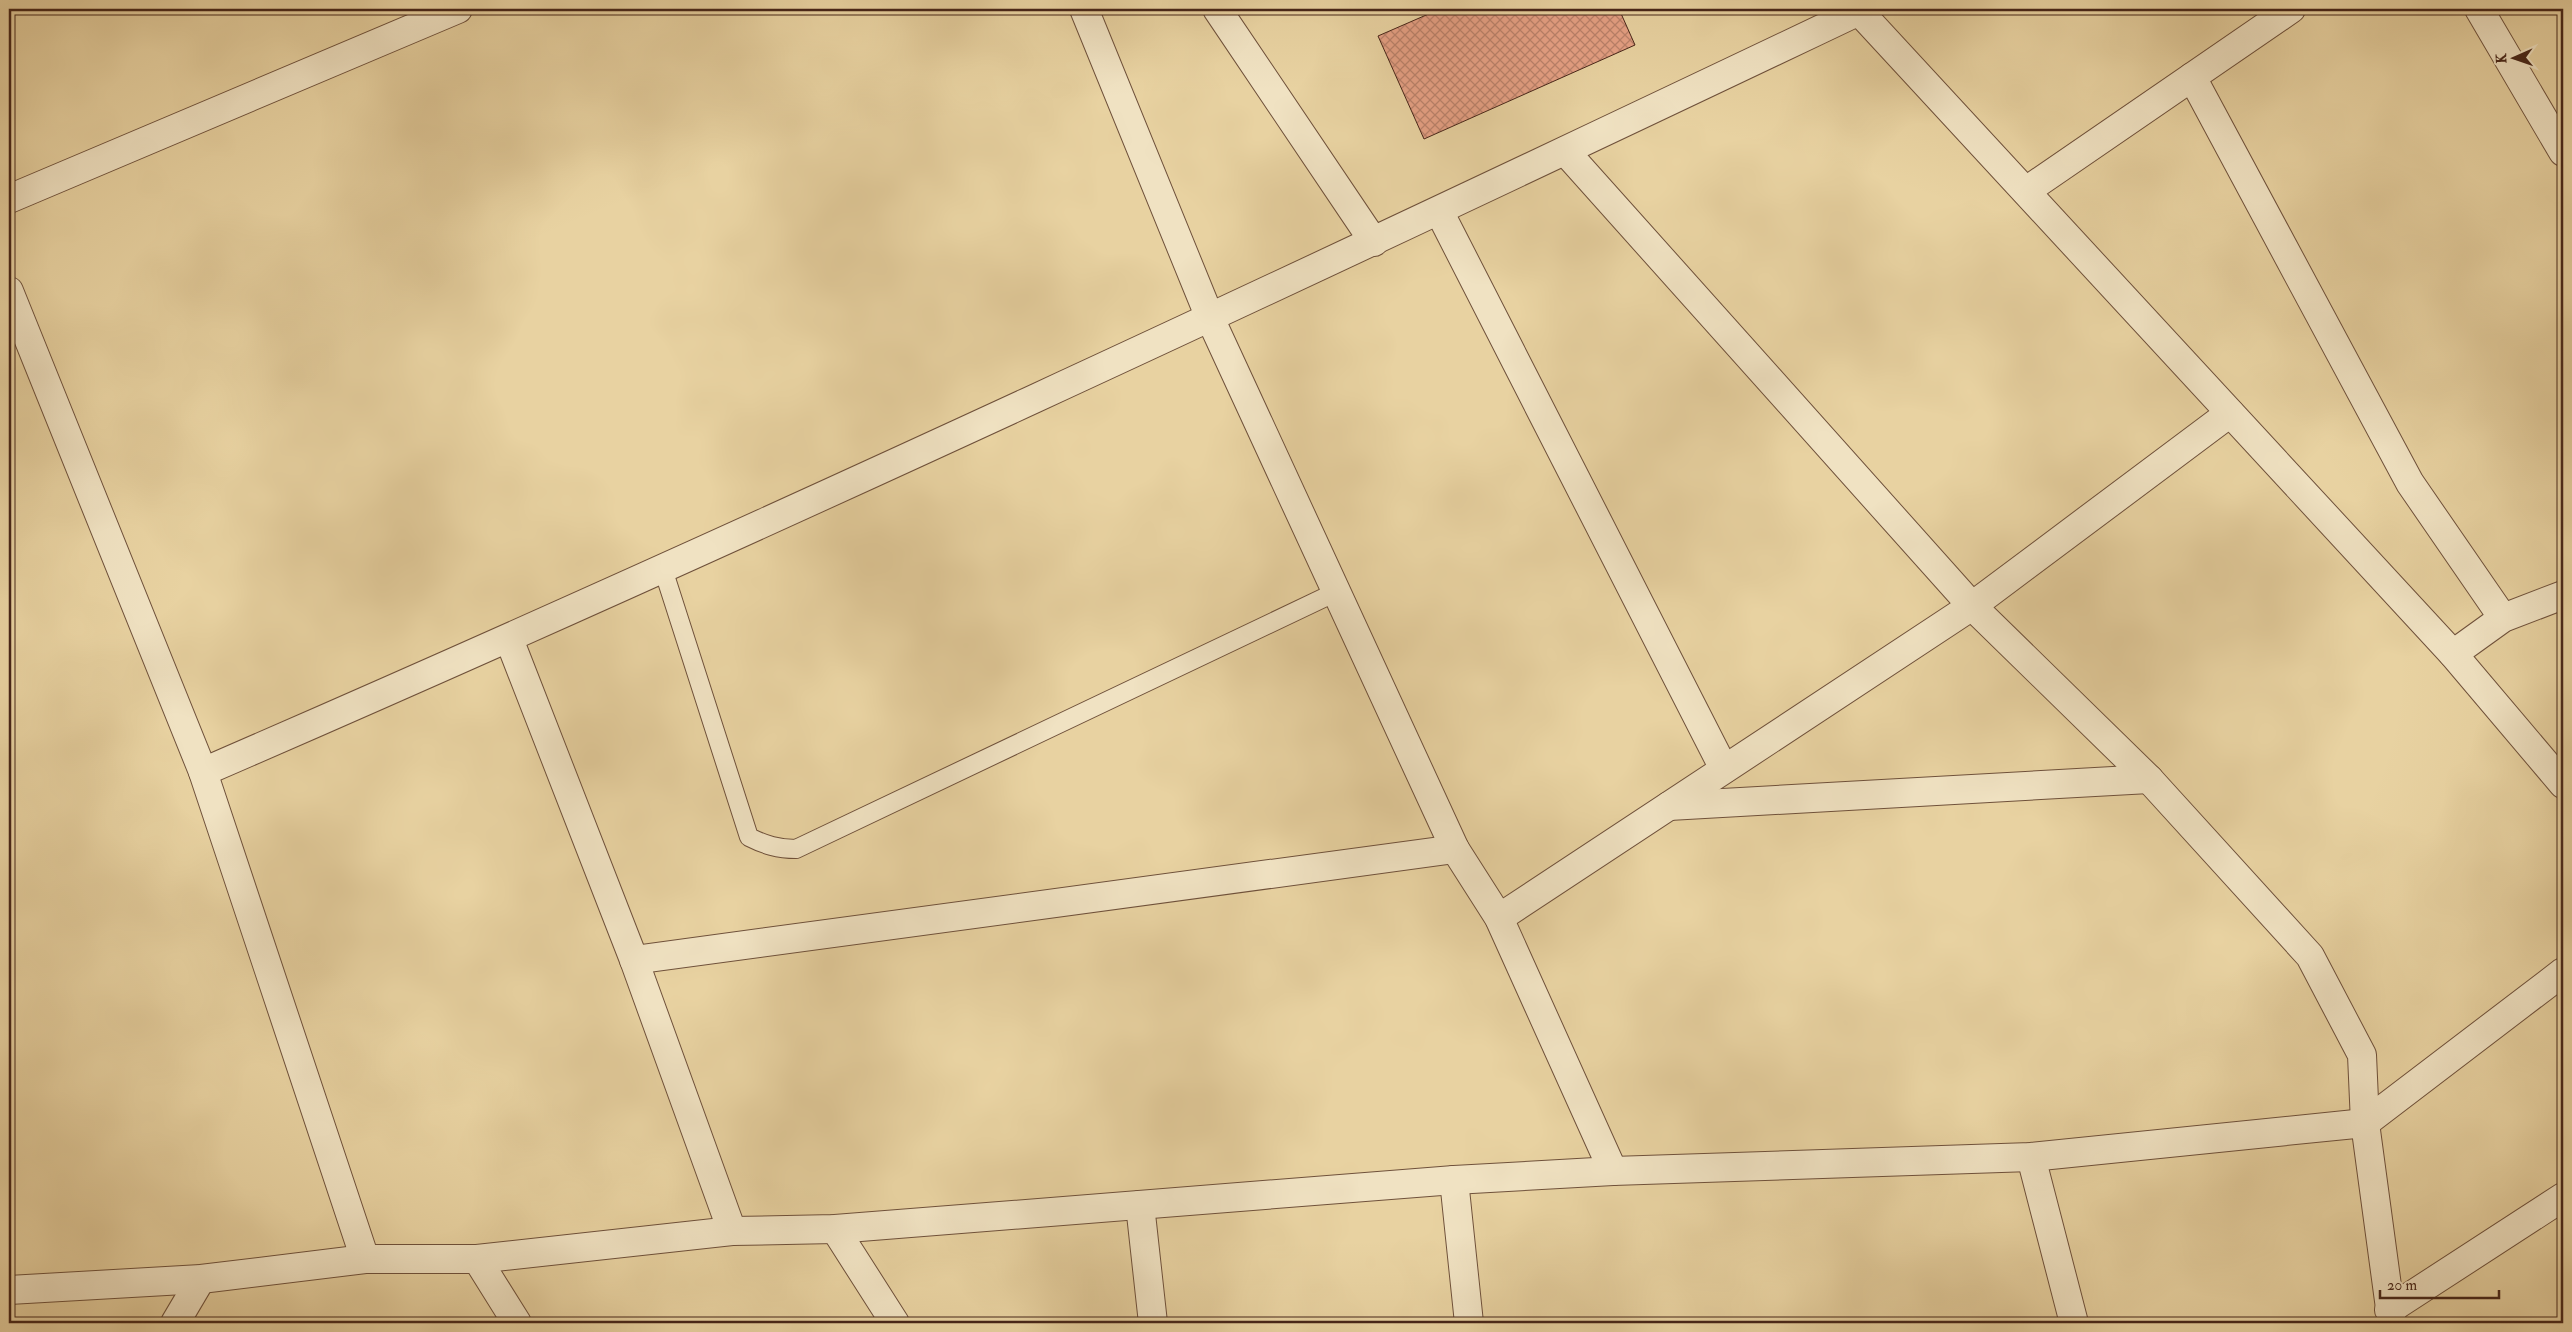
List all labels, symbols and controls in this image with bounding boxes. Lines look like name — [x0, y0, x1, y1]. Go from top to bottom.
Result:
north arrow — [2490, 32, 2540, 82]
text: K — [2493, 52, 2510, 64]
scale bar — [2380, 1267, 2498, 1299]
text: 20 m — [2387, 1276, 2417, 1295]

